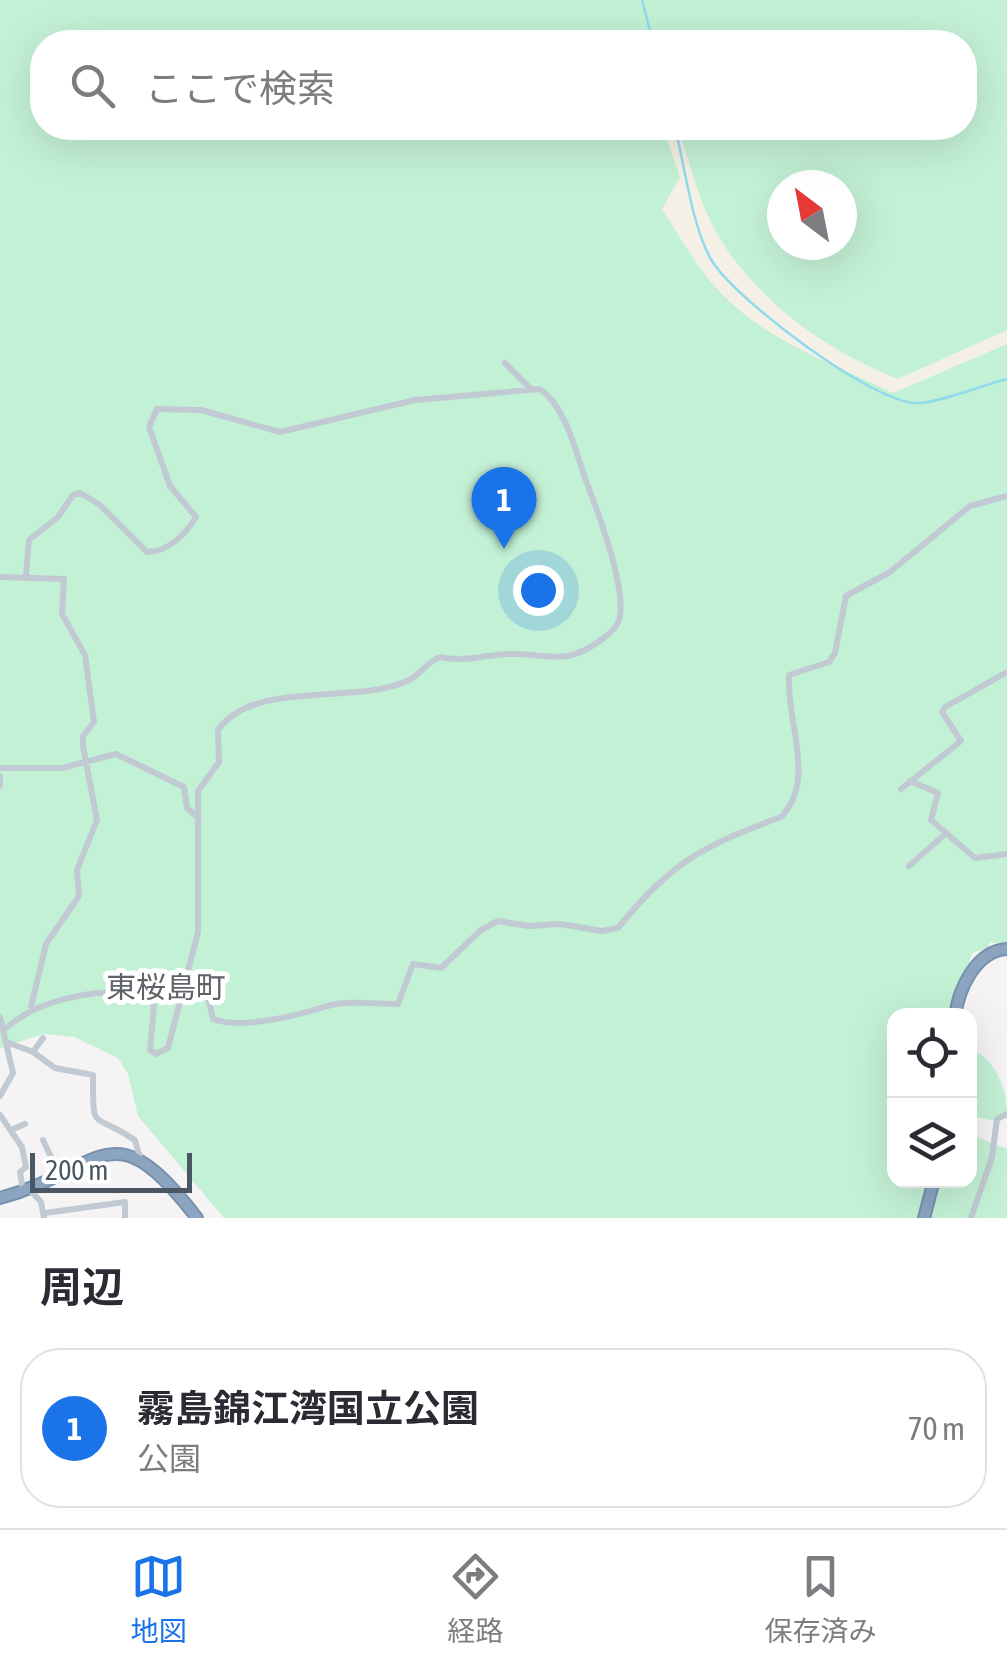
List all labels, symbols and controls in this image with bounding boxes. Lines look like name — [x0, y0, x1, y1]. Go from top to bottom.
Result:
search box — [30, 30, 977, 140]
icon: search — [65, 58, 120, 113]
text: ここで検索 — [145, 67, 335, 110]
north arrow — [767, 170, 857, 260]
pin: 1 — [472, 466, 536, 549]
your location — [513, 565, 564, 616]
district label: 東桜島町 — [106, 970, 226, 1004]
map controls — [887, 1008, 977, 1188]
button: locate — [887, 1008, 977, 1098]
button: layers — [887, 1098, 977, 1188]
scale bar — [30, 1148, 192, 1192]
text: 200 m — [45, 1154, 108, 1186]
text: 周辺 — [40, 1263, 124, 1311]
text: 霧島錦江湾国立公園 — [137, 1387, 479, 1430]
text: 1 — [67, 1410, 82, 1447]
text: 70 m — [907, 1410, 965, 1447]
text: 公園 — [137, 1440, 201, 1477]
tab: 地図 — [130, 1549, 187, 1649]
tab: 経路 — [447, 1549, 504, 1649]
tab: 保存済み — [764, 1549, 877, 1649]

